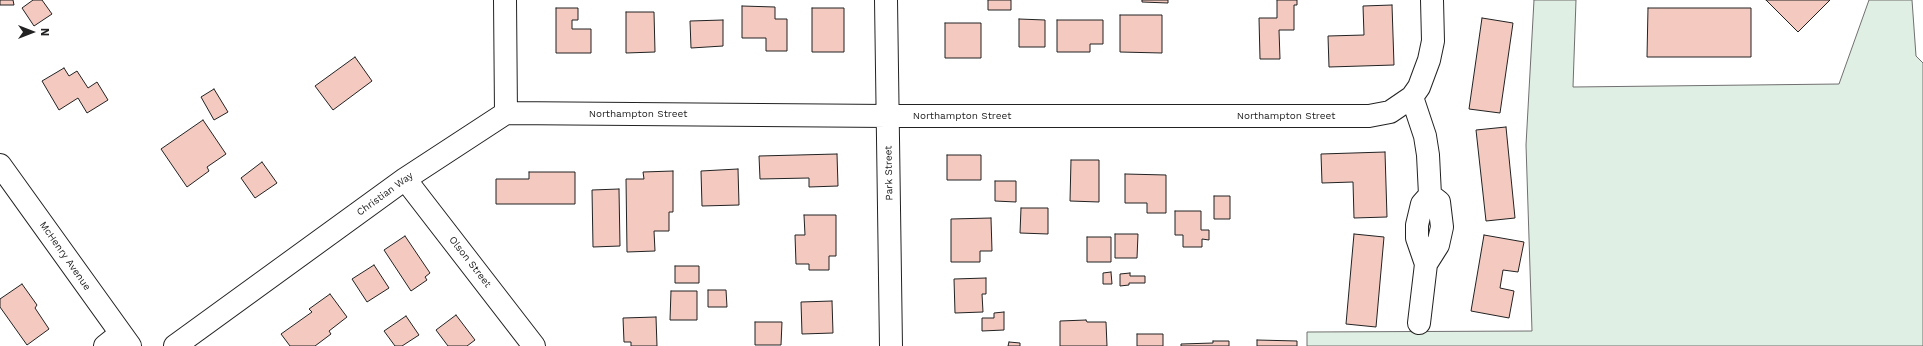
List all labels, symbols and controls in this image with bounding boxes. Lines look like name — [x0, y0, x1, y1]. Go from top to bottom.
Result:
north arrow — [12, 12, 52, 52]
text: N — [38, 28, 51, 36]
street label: Northampton Street — [589, 108, 687, 120]
street label: Northampton Street — [913, 110, 1011, 122]
street label: Northampton Street — [1237, 110, 1335, 122]
street label: Park Street — [883, 145, 895, 201]
street label: Christian Way — [354, 169, 416, 219]
street label: McHenry Avenue — [37, 219, 93, 293]
street label: Olson Street — [446, 234, 494, 290]

